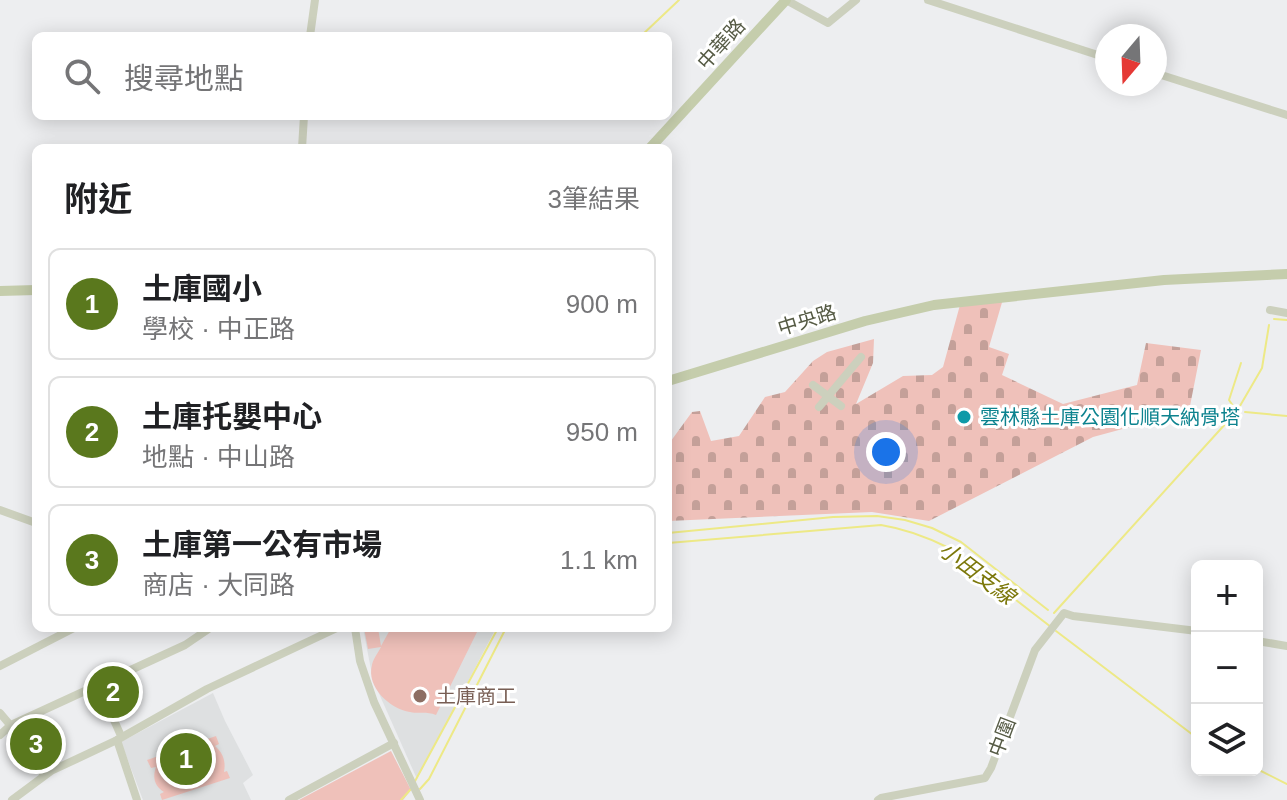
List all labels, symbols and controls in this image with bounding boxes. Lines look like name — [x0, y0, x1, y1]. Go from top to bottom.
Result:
street label: 中華路 — [693, 14, 749, 74]
north arrow — [1095, 24, 1167, 96]
search box — [32, 32, 672, 120]
icon: search — [60, 54, 104, 98]
text: 搜尋地點 — [124, 62, 244, 95]
text: 附近 — [64, 180, 132, 218]
text: 3筆結果 — [548, 184, 640, 214]
text: 土庫國小 — [142, 272, 262, 305]
text: 1 — [85, 289, 99, 319]
text: 900 m — [566, 289, 638, 319]
street label: 中央路 — [775, 301, 839, 339]
text: 學校 · 中正路 — [142, 314, 295, 344]
text: 土庫托嬰中心 — [142, 400, 322, 433]
place label: 雲林縣土庫公園化順天納骨塔 — [980, 406, 1240, 428]
marker: 雲林縣土庫公園化順天納骨塔 — [955, 408, 973, 426]
text: 2 — [85, 417, 99, 447]
text: 950 m — [566, 417, 638, 447]
your location — [866, 432, 906, 472]
text: 地點 · 中山路 — [142, 442, 295, 472]
text: 土庫第一公有市場 — [142, 528, 382, 561]
water label: 小田支線 — [934, 537, 1022, 611]
text: 3 — [85, 545, 99, 575]
text: 1.1 km — [560, 545, 638, 575]
map controls — [1191, 560, 1263, 776]
button: + — [1191, 560, 1263, 632]
text: 商店 · 大同路 — [142, 570, 295, 600]
button: − — [1191, 632, 1263, 704]
pin: 2 — [87, 662, 139, 722]
place label: 土庫商工 — [436, 685, 516, 707]
marker: 土庫商工 — [411, 687, 429, 705]
button: layers — [1191, 704, 1263, 776]
pin: 3 — [10, 714, 62, 774]
street label: 中圍 — [985, 714, 1019, 760]
pin: 1 — [160, 729, 212, 789]

